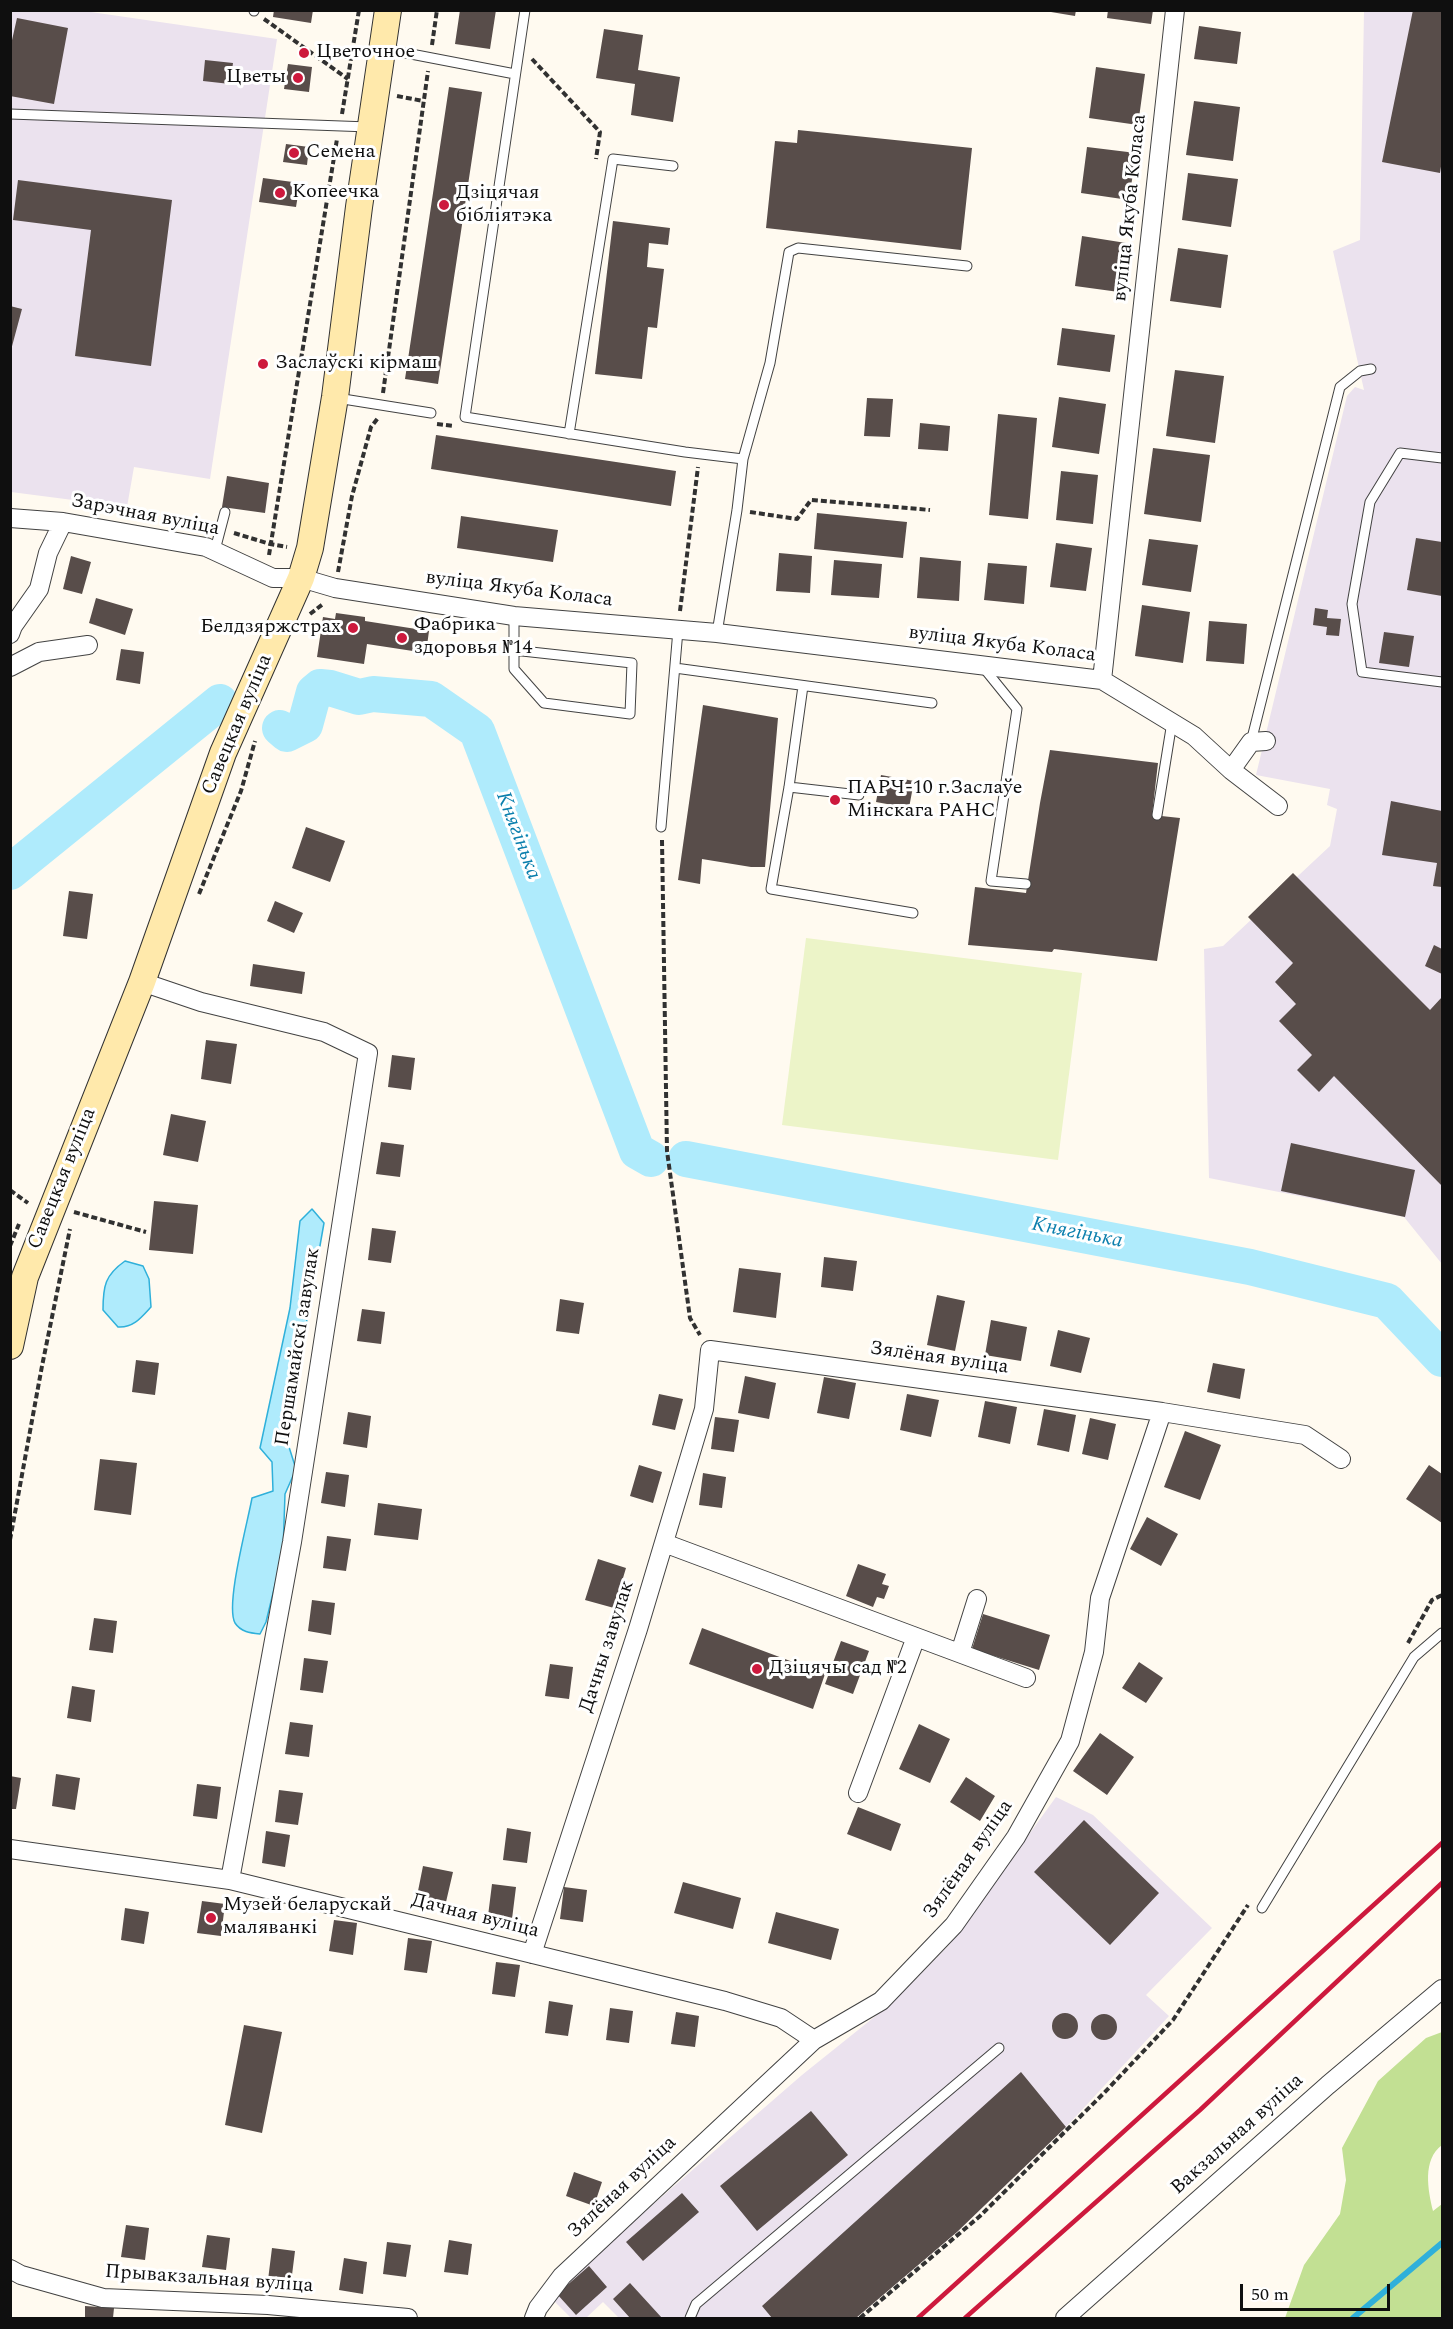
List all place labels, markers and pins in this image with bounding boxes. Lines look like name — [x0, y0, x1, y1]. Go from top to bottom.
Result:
place label: Цветочное — [316, 41, 415, 65]
marker: Цветочное — [297, 46, 311, 60]
place label: Цветы — [226, 66, 286, 90]
marker: Цветы — [291, 71, 305, 85]
place label: Семена — [306, 141, 376, 165]
marker: Семена — [287, 146, 301, 160]
place label: Копеечка — [292, 181, 379, 205]
place label: Дзіцячая бібліятэка — [456, 182, 552, 229]
marker: Копеечка — [273, 186, 287, 200]
marker: Дзіцячая бібліятэка — [437, 198, 451, 212]
place label: Заслаўскі кірмаш — [275, 352, 437, 376]
marker: Заслаўскі кірмаш — [256, 357, 270, 371]
place label: Фабрика здоровья №14 — [414, 614, 532, 661]
place label: Белдзяржстрах — [200, 616, 341, 640]
marker: Белдзяржстрах — [346, 621, 360, 635]
marker: Фабрика здоровья №14 — [395, 631, 409, 645]
place label: ПАРЧ-10 г.Заслаўе Мінскага РАНС — [847, 777, 1022, 824]
marker: ПАРЧ-10 г.Заслаўе Мінскага РАНС — [828, 793, 842, 807]
place label: Дзіцячы сад №2 — [769, 1657, 907, 1681]
marker: Дзіцячы сад №2 — [750, 1662, 764, 1676]
place label: Музей беларускай маляванкі — [223, 1894, 392, 1941]
marker: Музей беларускай маляванкі — [204, 1911, 218, 1925]

